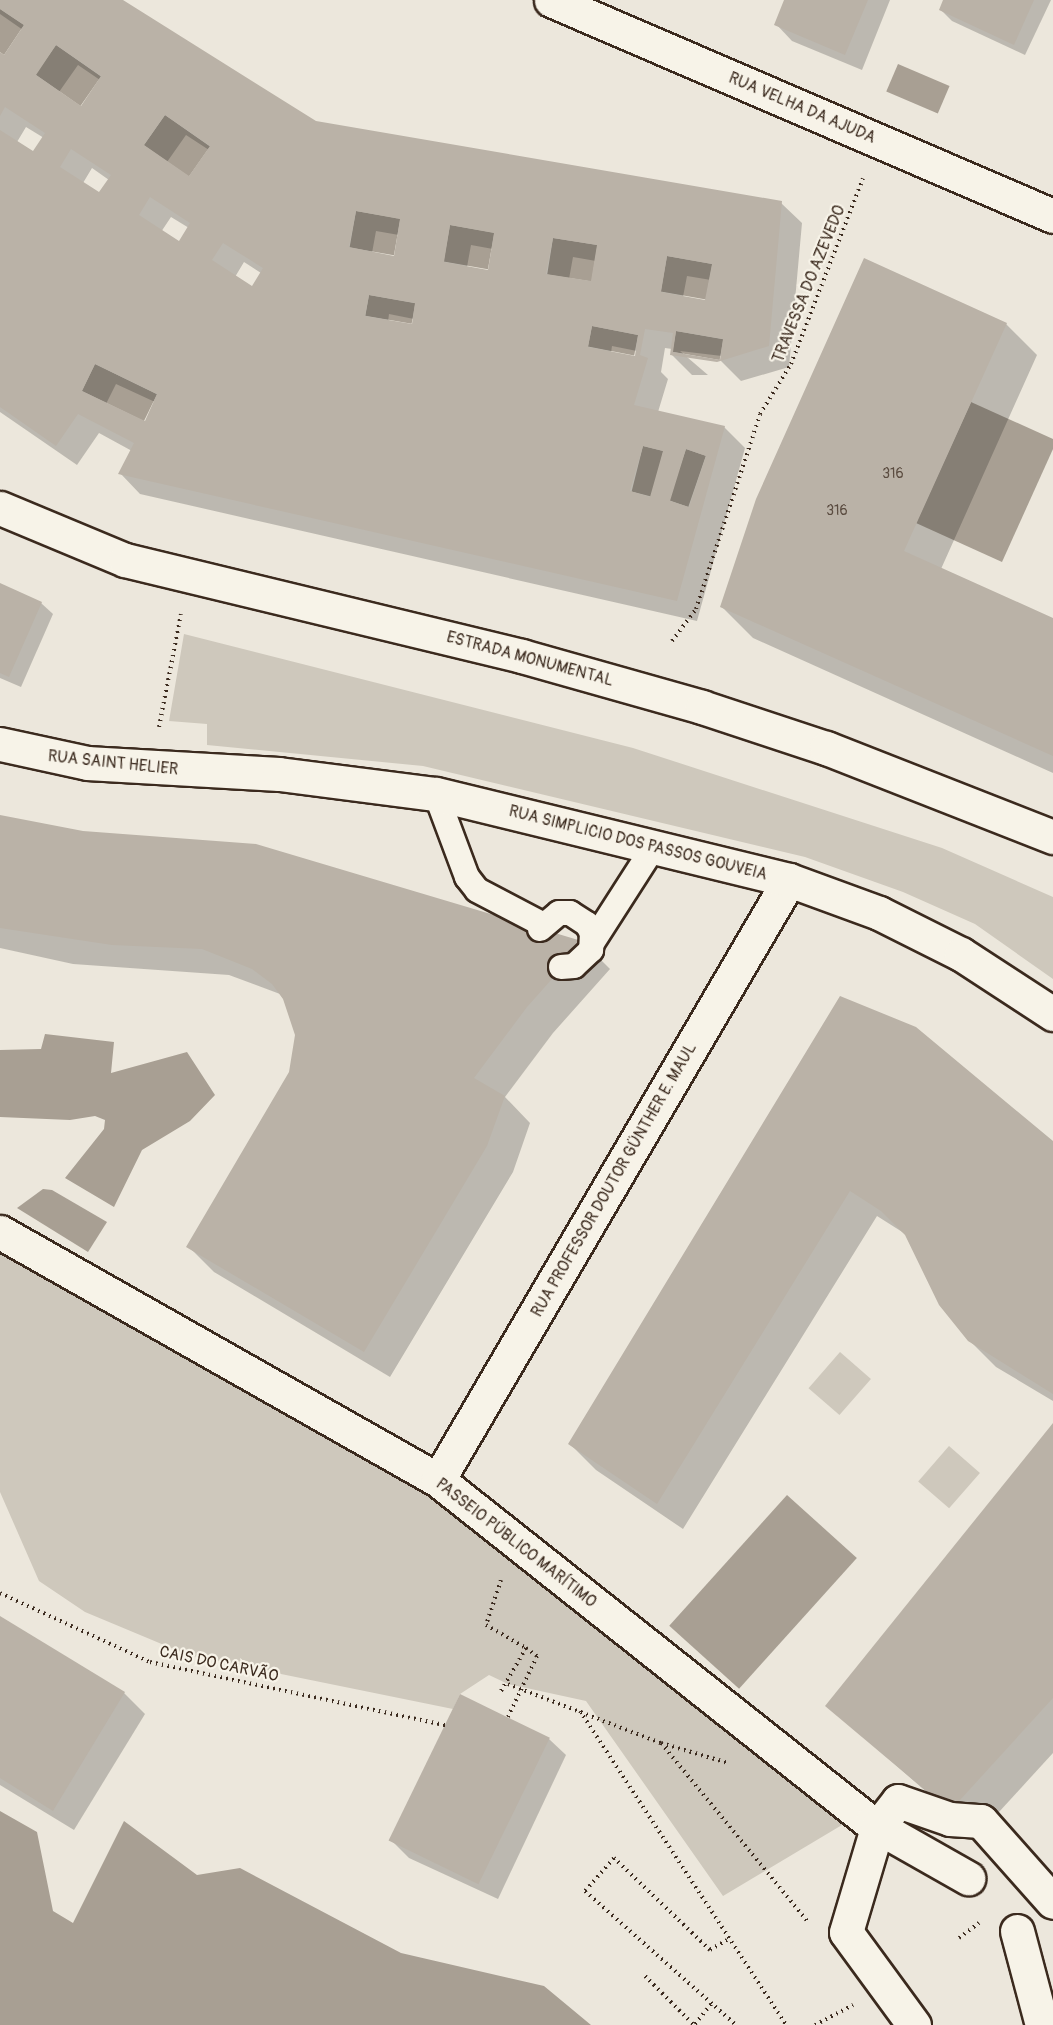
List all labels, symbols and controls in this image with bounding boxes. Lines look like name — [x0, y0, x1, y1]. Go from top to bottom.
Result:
street label: RUA VELHA DA AJUDA — [726, 68, 878, 148]
street label: TRAVESSA DO AZEVEDO — [769, 202, 849, 366]
house number: 316 — [882, 466, 904, 482]
house number: 316 — [826, 503, 848, 519]
street label: ESTRADA MONUMENTAL — [444, 627, 616, 691]
street label: RUA SAINT HELIER — [47, 747, 179, 779]
street label: RUA SIMPLICIO DOS PASSOS GOUVEIA — [507, 802, 769, 884]
street label: RUA PROFESSOR DOUTOR GÜNTHER E. MAUL — [527, 1040, 701, 1320]
street label: PASSEIO PÚBLICO MARÍTIMO — [432, 1474, 600, 1612]
street label: CAIS DO CARVÃO — [158, 1642, 280, 1686]

